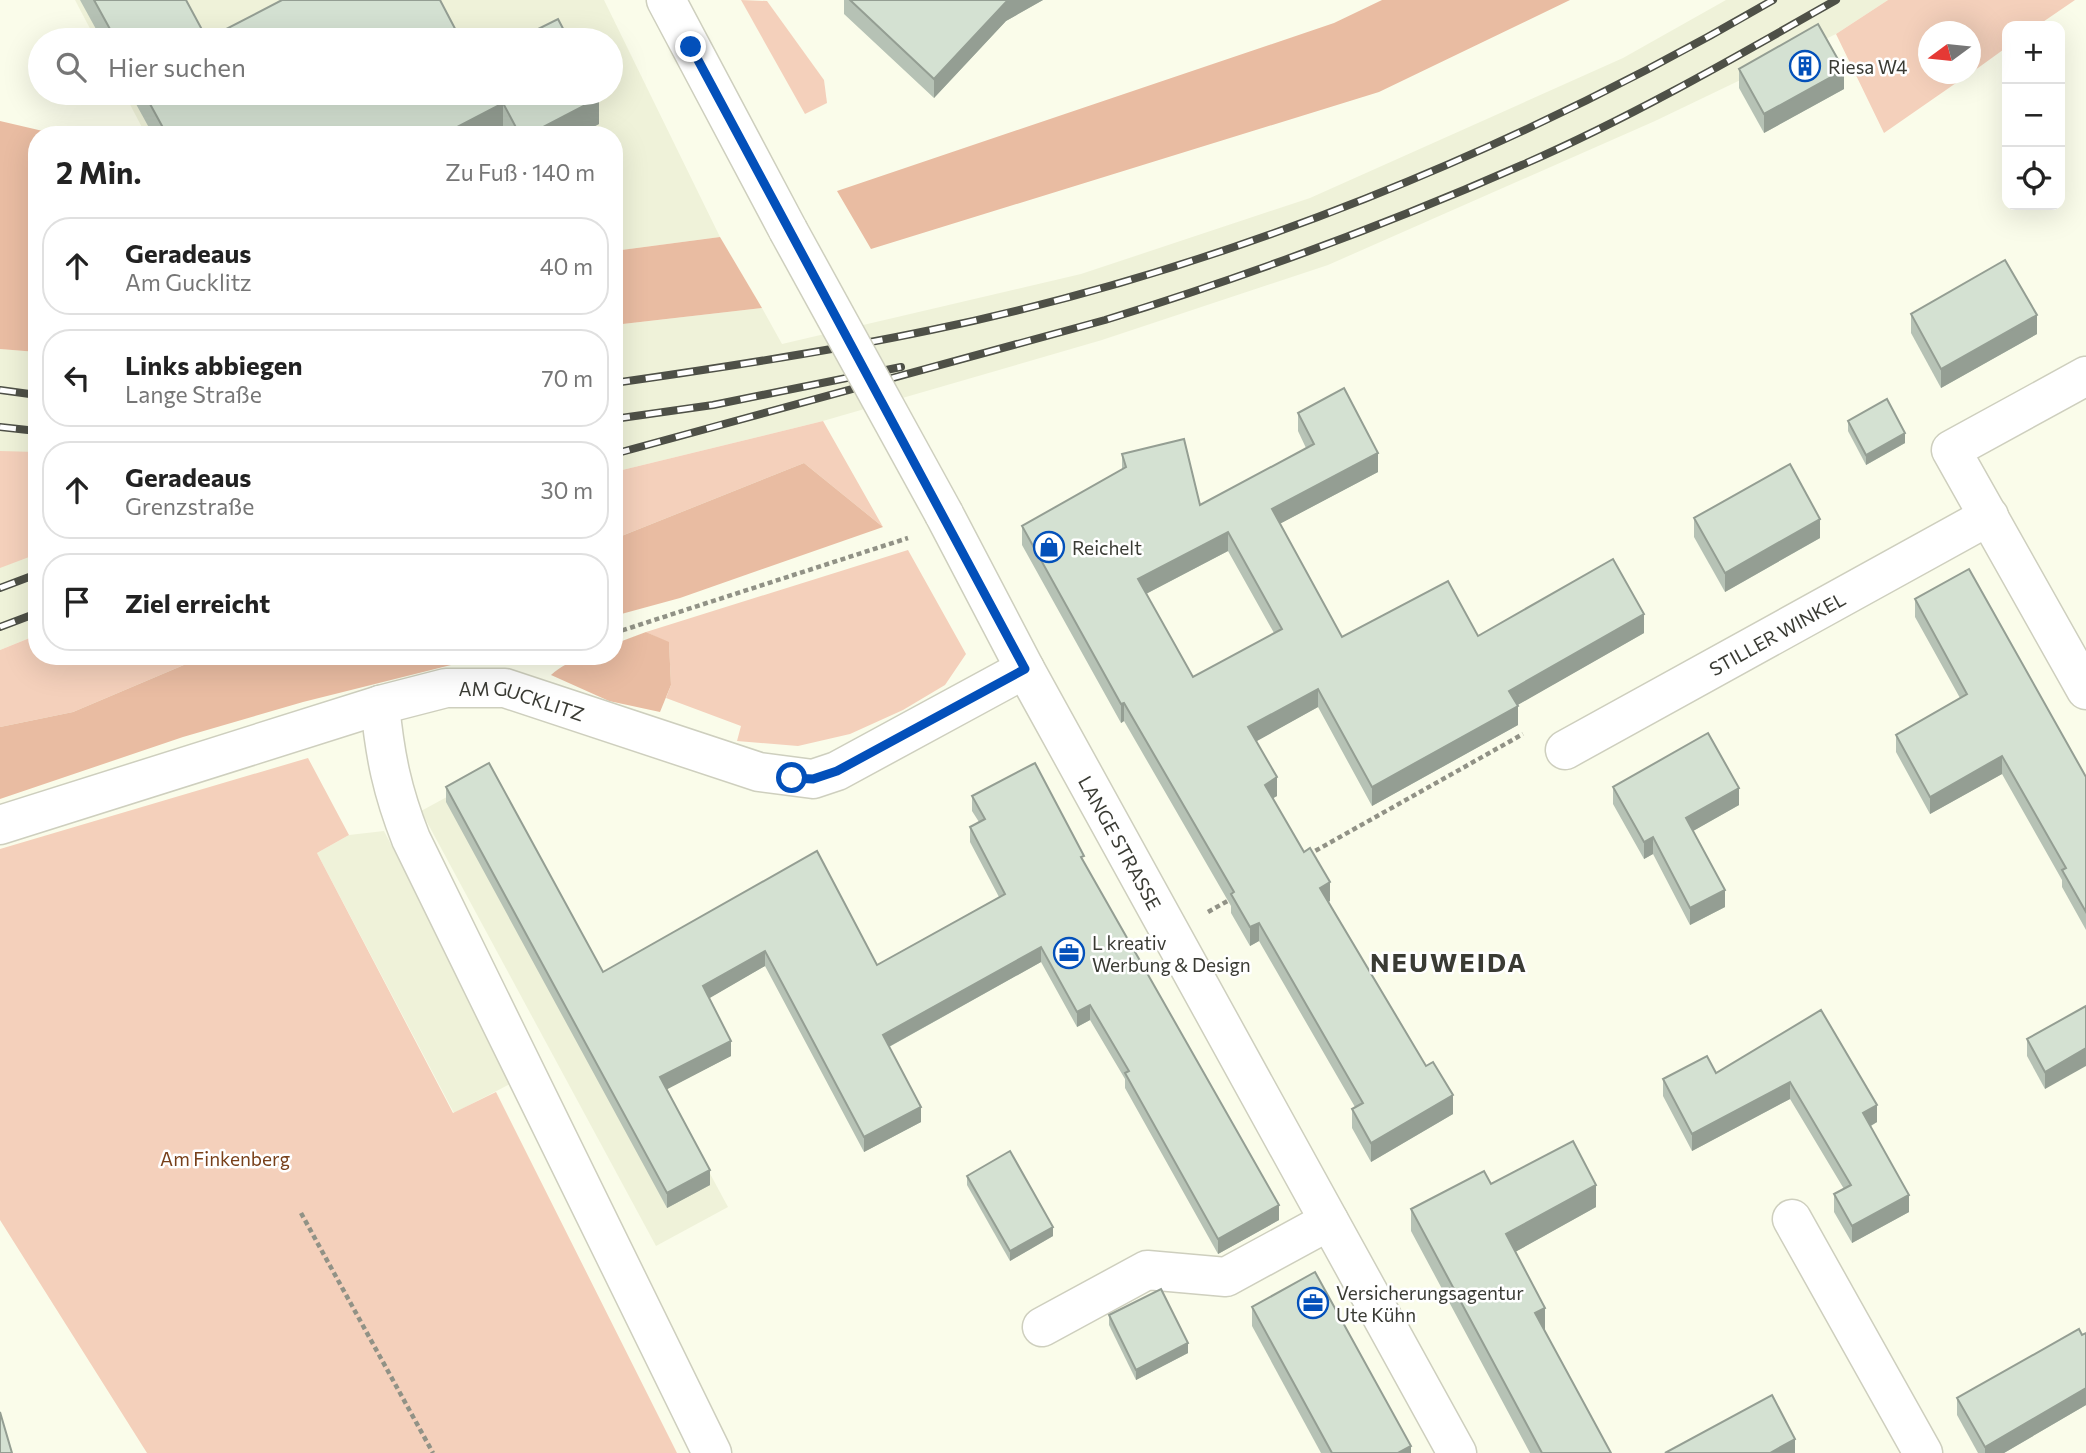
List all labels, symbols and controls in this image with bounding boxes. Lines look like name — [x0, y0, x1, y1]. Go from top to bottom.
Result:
north arrow — [1918, 21, 1981, 84]
map controls — [2002, 21, 2065, 210]
button: + — [2002, 21, 2065, 84]
search box — [28, 28, 623, 105]
route end — [675, 31, 706, 62]
icon: search — [52, 48, 90, 86]
building icon: Riesa W4 — [1788, 49, 1822, 83]
text: Hier suchen — [108, 51, 246, 82]
place label: Riesa W4 — [1828, 55, 1908, 78]
button: − — [2002, 84, 2065, 147]
button: locate — [2002, 147, 2065, 210]
text: 2 Min. — [56, 153, 141, 190]
text: Zu Fuß · 140 m — [445, 158, 595, 186]
text: Geradeaus — [125, 237, 251, 268]
icon: ahead — [58, 247, 96, 285]
text: 40 m — [540, 252, 593, 280]
text: Am Gucklitz — [125, 268, 252, 296]
text: Links abbiegen — [125, 349, 303, 380]
icon: left — [58, 359, 96, 397]
text: 70 m — [541, 364, 593, 392]
text: Lange Straße — [125, 380, 262, 408]
text: Geradeaus — [125, 461, 251, 492]
icon: ahead — [58, 471, 96, 509]
text: 30 m — [540, 476, 593, 504]
text: Grenzstraße — [125, 492, 254, 520]
shop icon: Reichelt — [1032, 530, 1066, 564]
place label: Reichelt — [1072, 536, 1142, 559]
icon: arrive — [58, 583, 96, 621]
street label: STILLER WINKEL — [1705, 586, 1849, 680]
text: Ziel erreicht — [125, 587, 270, 618]
street label: AM GUCKLITZ — [458, 677, 588, 725]
route start — [776, 762, 807, 793]
street label: LANGE STRASSE — [1074, 771, 1167, 914]
place label: L kreativ Werbung & Design — [1092, 931, 1251, 976]
office icon: L kreativ Werbung & Design — [1052, 936, 1086, 970]
district label: NEUWEIDA — [1370, 946, 1528, 977]
park label: Am Finkenberg — [160, 1147, 290, 1170]
place label: Versicherungsagentur Ute Kühn — [1336, 1281, 1524, 1326]
office icon: Versicherungsagentur Ute Kühn — [1296, 1286, 1330, 1320]

